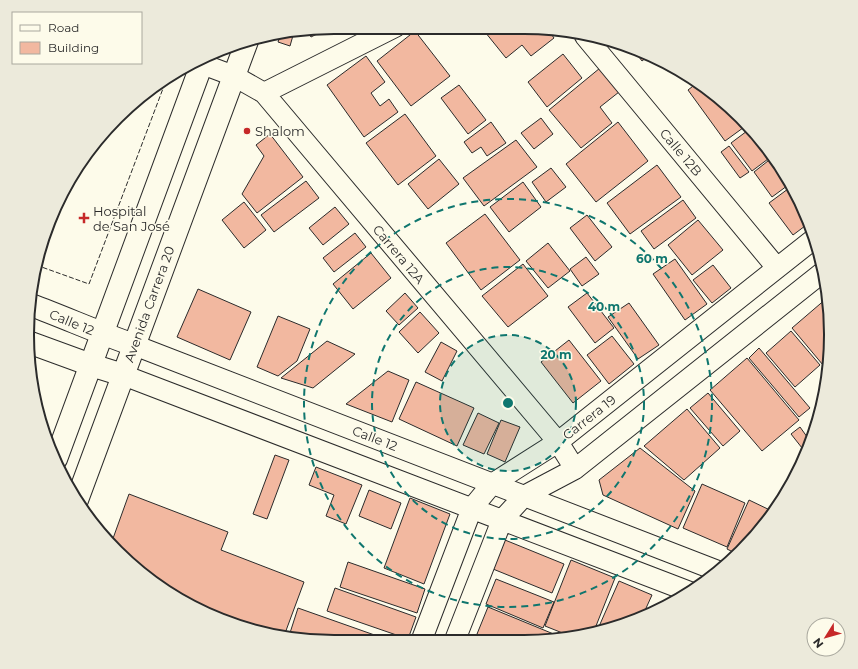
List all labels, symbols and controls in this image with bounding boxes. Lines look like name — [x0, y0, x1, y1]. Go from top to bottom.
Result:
legend — [12, 12, 142, 64]
text: Road — [48, 20, 79, 35]
text: Building — [48, 40, 99, 55]
place label: Shalom — [255, 123, 305, 139]
street label: Calle 12B — [657, 125, 706, 179]
marker: Shalom — [242, 126, 252, 136]
place label: Hospital de San José — [93, 203, 170, 234]
marker: Hospital de San José — [78, 212, 90, 224]
street label: Carrera 12A — [370, 221, 429, 287]
street label: Avenida Carrera 20 — [121, 244, 177, 364]
text: 60 m — [636, 251, 668, 266]
text: 40 m — [588, 299, 620, 314]
street label: Calle 12 — [47, 306, 97, 338]
text: 20 m — [540, 347, 572, 362]
street label: Carrera 19 — [559, 391, 619, 443]
centre of rings — [501, 396, 515, 410]
street label: Calle 12 — [350, 422, 400, 454]
north arrow — [806, 617, 846, 657]
text: N — [810, 635, 826, 651]

